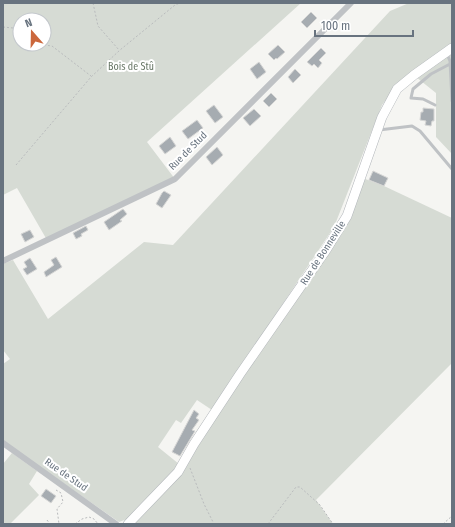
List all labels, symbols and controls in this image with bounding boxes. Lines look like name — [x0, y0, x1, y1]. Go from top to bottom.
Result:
north arrow — [12, 12, 52, 52]
scale bar — [315, 12, 413, 38]
text: N — [23, 16, 34, 30]
text: 100 m — [321, 19, 350, 33]
park label: Bois de Stû — [108, 61, 154, 73]
street label: Rue de Stud — [166, 129, 210, 173]
street label: Rue de Bonneville — [298, 219, 348, 287]
street label: Rue de Stud — [42, 456, 90, 494]

